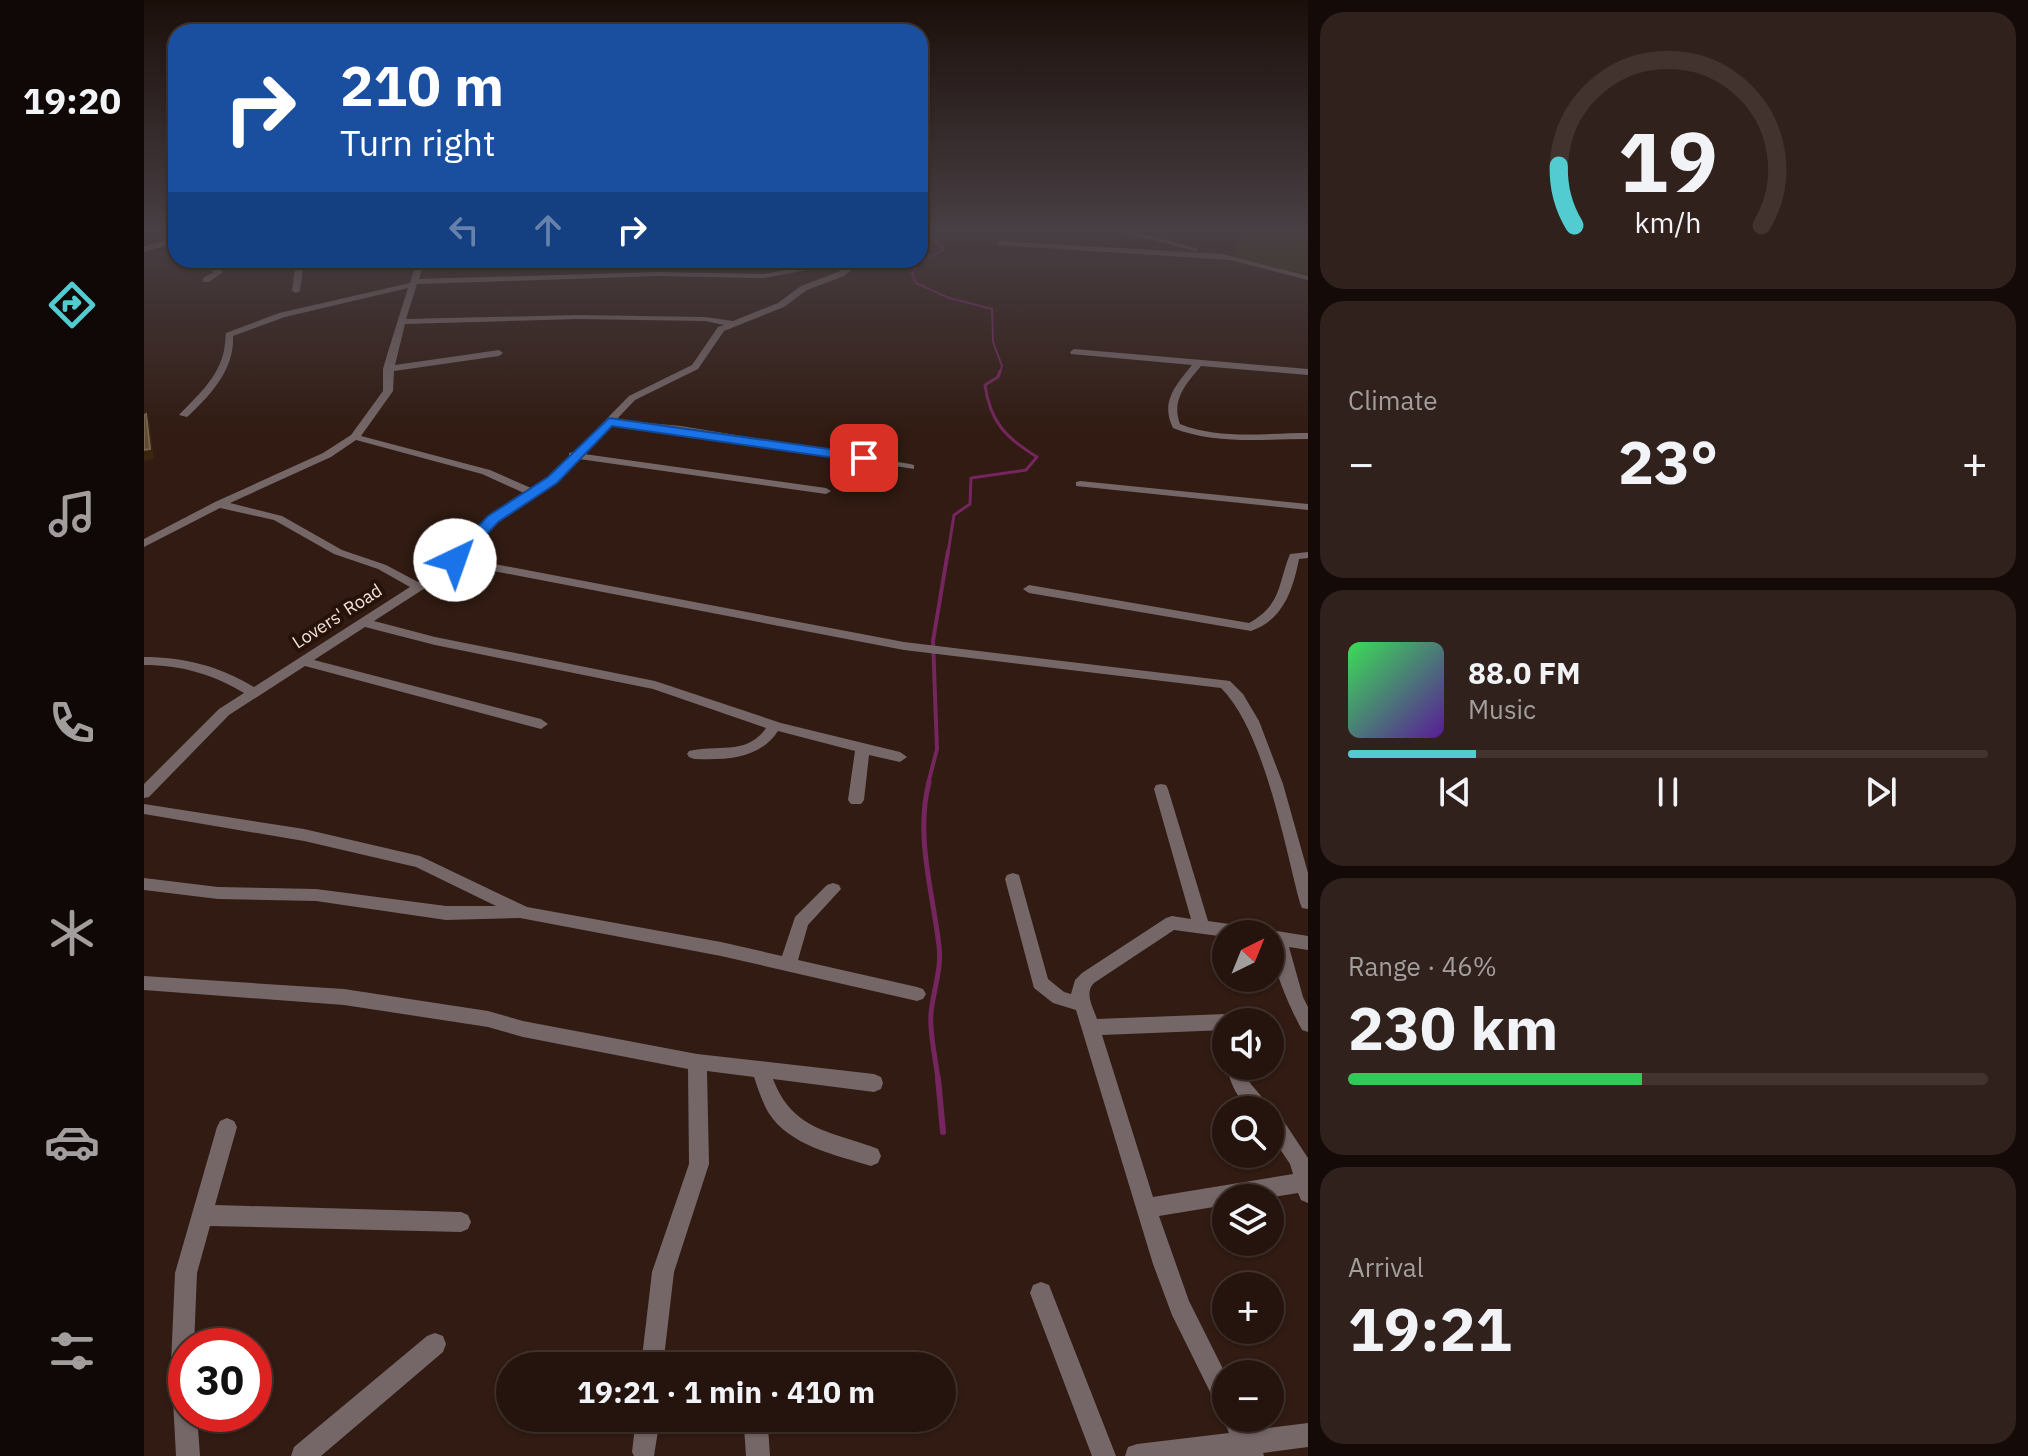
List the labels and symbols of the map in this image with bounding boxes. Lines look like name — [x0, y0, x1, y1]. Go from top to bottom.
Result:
pin — [830, 424, 898, 492]
position arrow — [413, 518, 497, 602]
street label: Lovers' Road — [288, 578, 386, 654]
north arrow — [1212, 920, 1284, 992]
speed limit sign: 30 — [168, 1328, 272, 1432]

